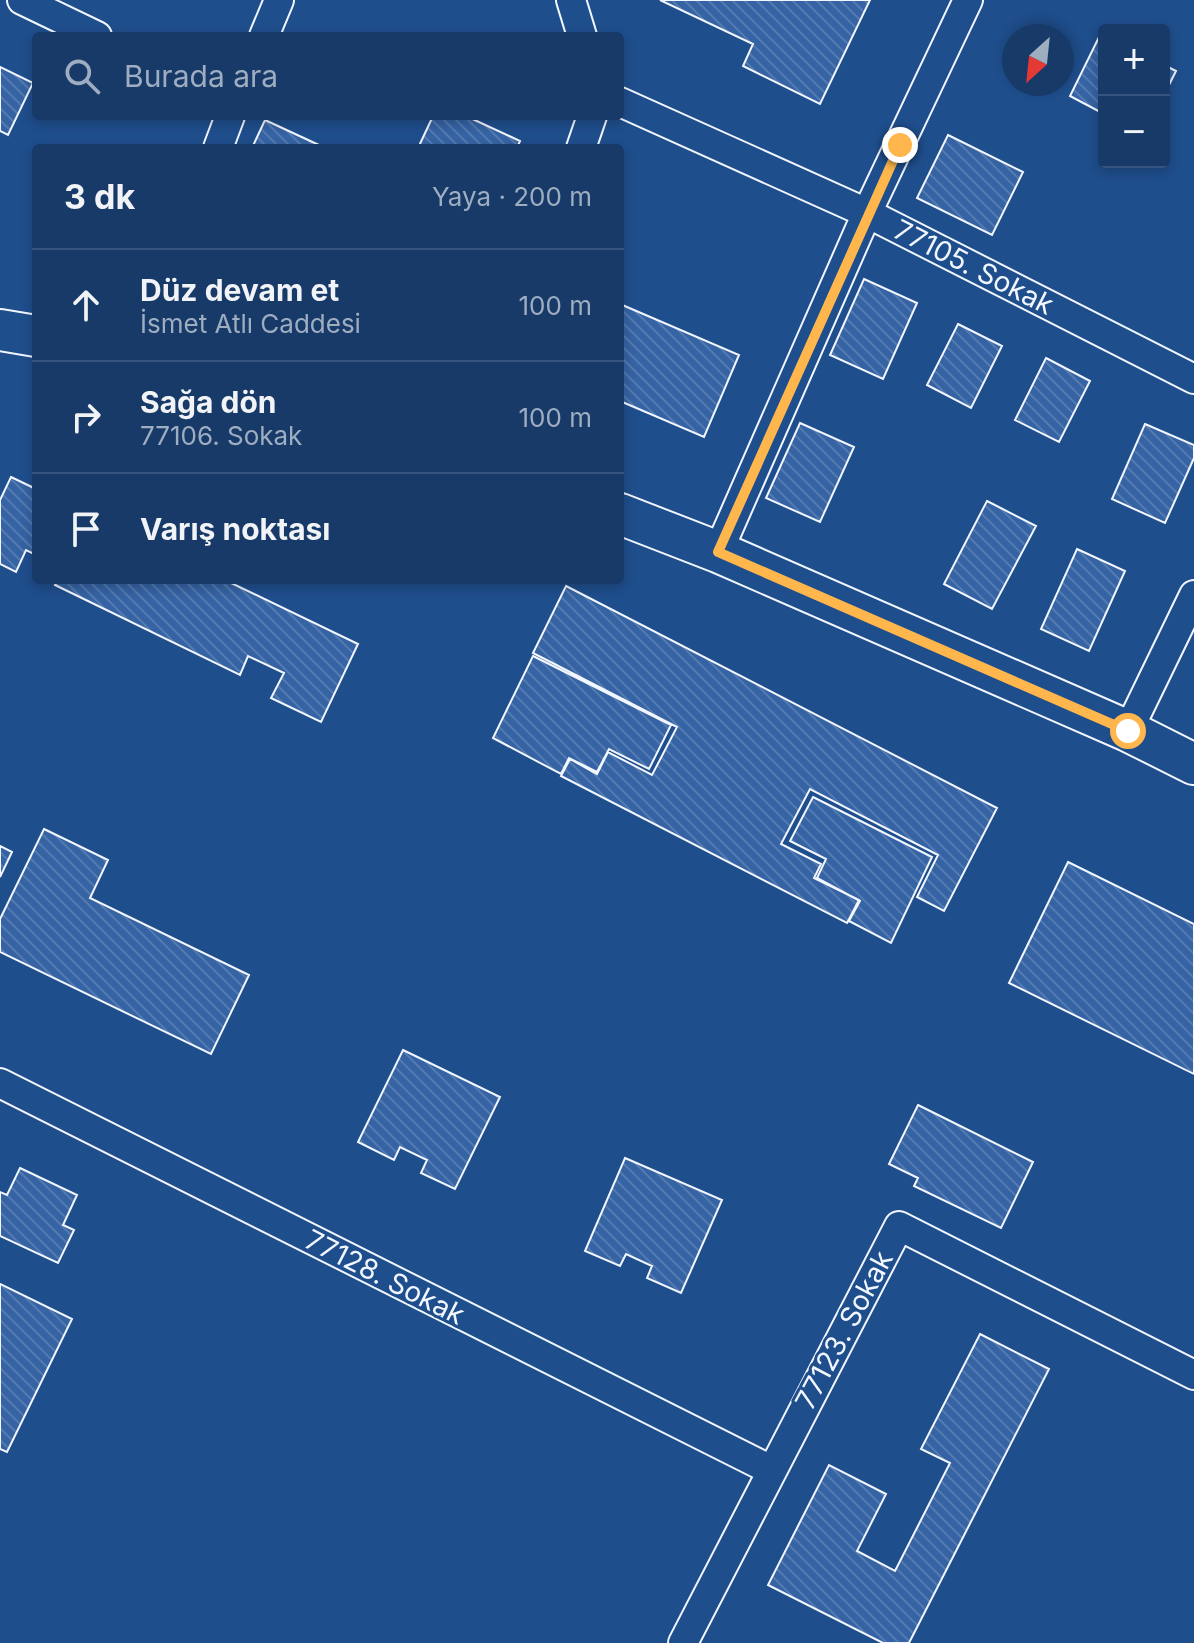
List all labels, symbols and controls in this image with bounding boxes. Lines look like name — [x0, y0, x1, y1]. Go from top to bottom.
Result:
north arrow — [1002, 24, 1074, 96]
map controls — [1098, 24, 1170, 168]
button: + — [1098, 24, 1170, 96]
search box — [32, 32, 624, 120]
icon: search — [60, 54, 104, 98]
text: Burada ara — [124, 58, 278, 94]
button: − — [1098, 96, 1170, 168]
route end — [882, 127, 918, 163]
text: 3 dk — [64, 176, 135, 217]
text: Yaya · 200 m — [432, 181, 592, 212]
street label: 77105. Sokak — [888, 212, 1060, 322]
text: Düz devam et — [140, 272, 339, 308]
icon: ahead — [64, 283, 108, 327]
text: 100 m — [519, 290, 592, 321]
text: İsmet Atlı Caddesi — [140, 308, 361, 339]
text: Sağa dön — [140, 384, 277, 420]
icon: right — [64, 395, 108, 439]
text: 100 m — [519, 402, 592, 433]
text: 77106. Sokak — [140, 420, 302, 451]
icon: arrive — [64, 507, 108, 551]
text: Varış noktası — [140, 511, 330, 547]
route start — [1110, 713, 1146, 749]
street label: 77128. Sokak — [300, 1222, 470, 1332]
street label: 77123. Sokak — [788, 1245, 900, 1415]

